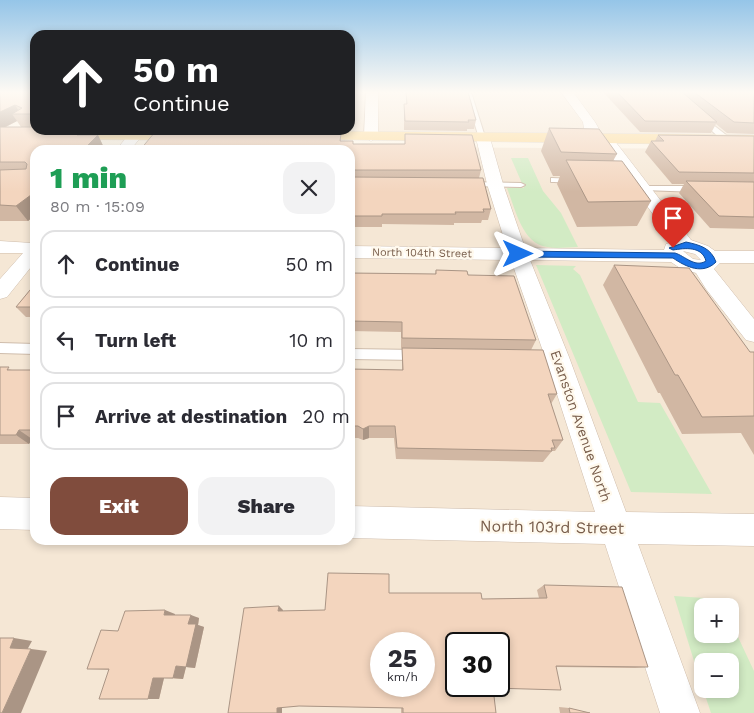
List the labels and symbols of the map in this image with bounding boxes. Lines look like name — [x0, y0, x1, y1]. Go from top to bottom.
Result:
pin — [652, 197, 694, 248]
position arrow — [491, 227, 543, 279]
street label: North 104th Street — [372, 246, 472, 260]
street label: Evanston Avenue North — [547, 348, 615, 504]
street label: North 103rd Street — [480, 516, 625, 538]
speed limit sign: 30 — [445, 632, 510, 697]

